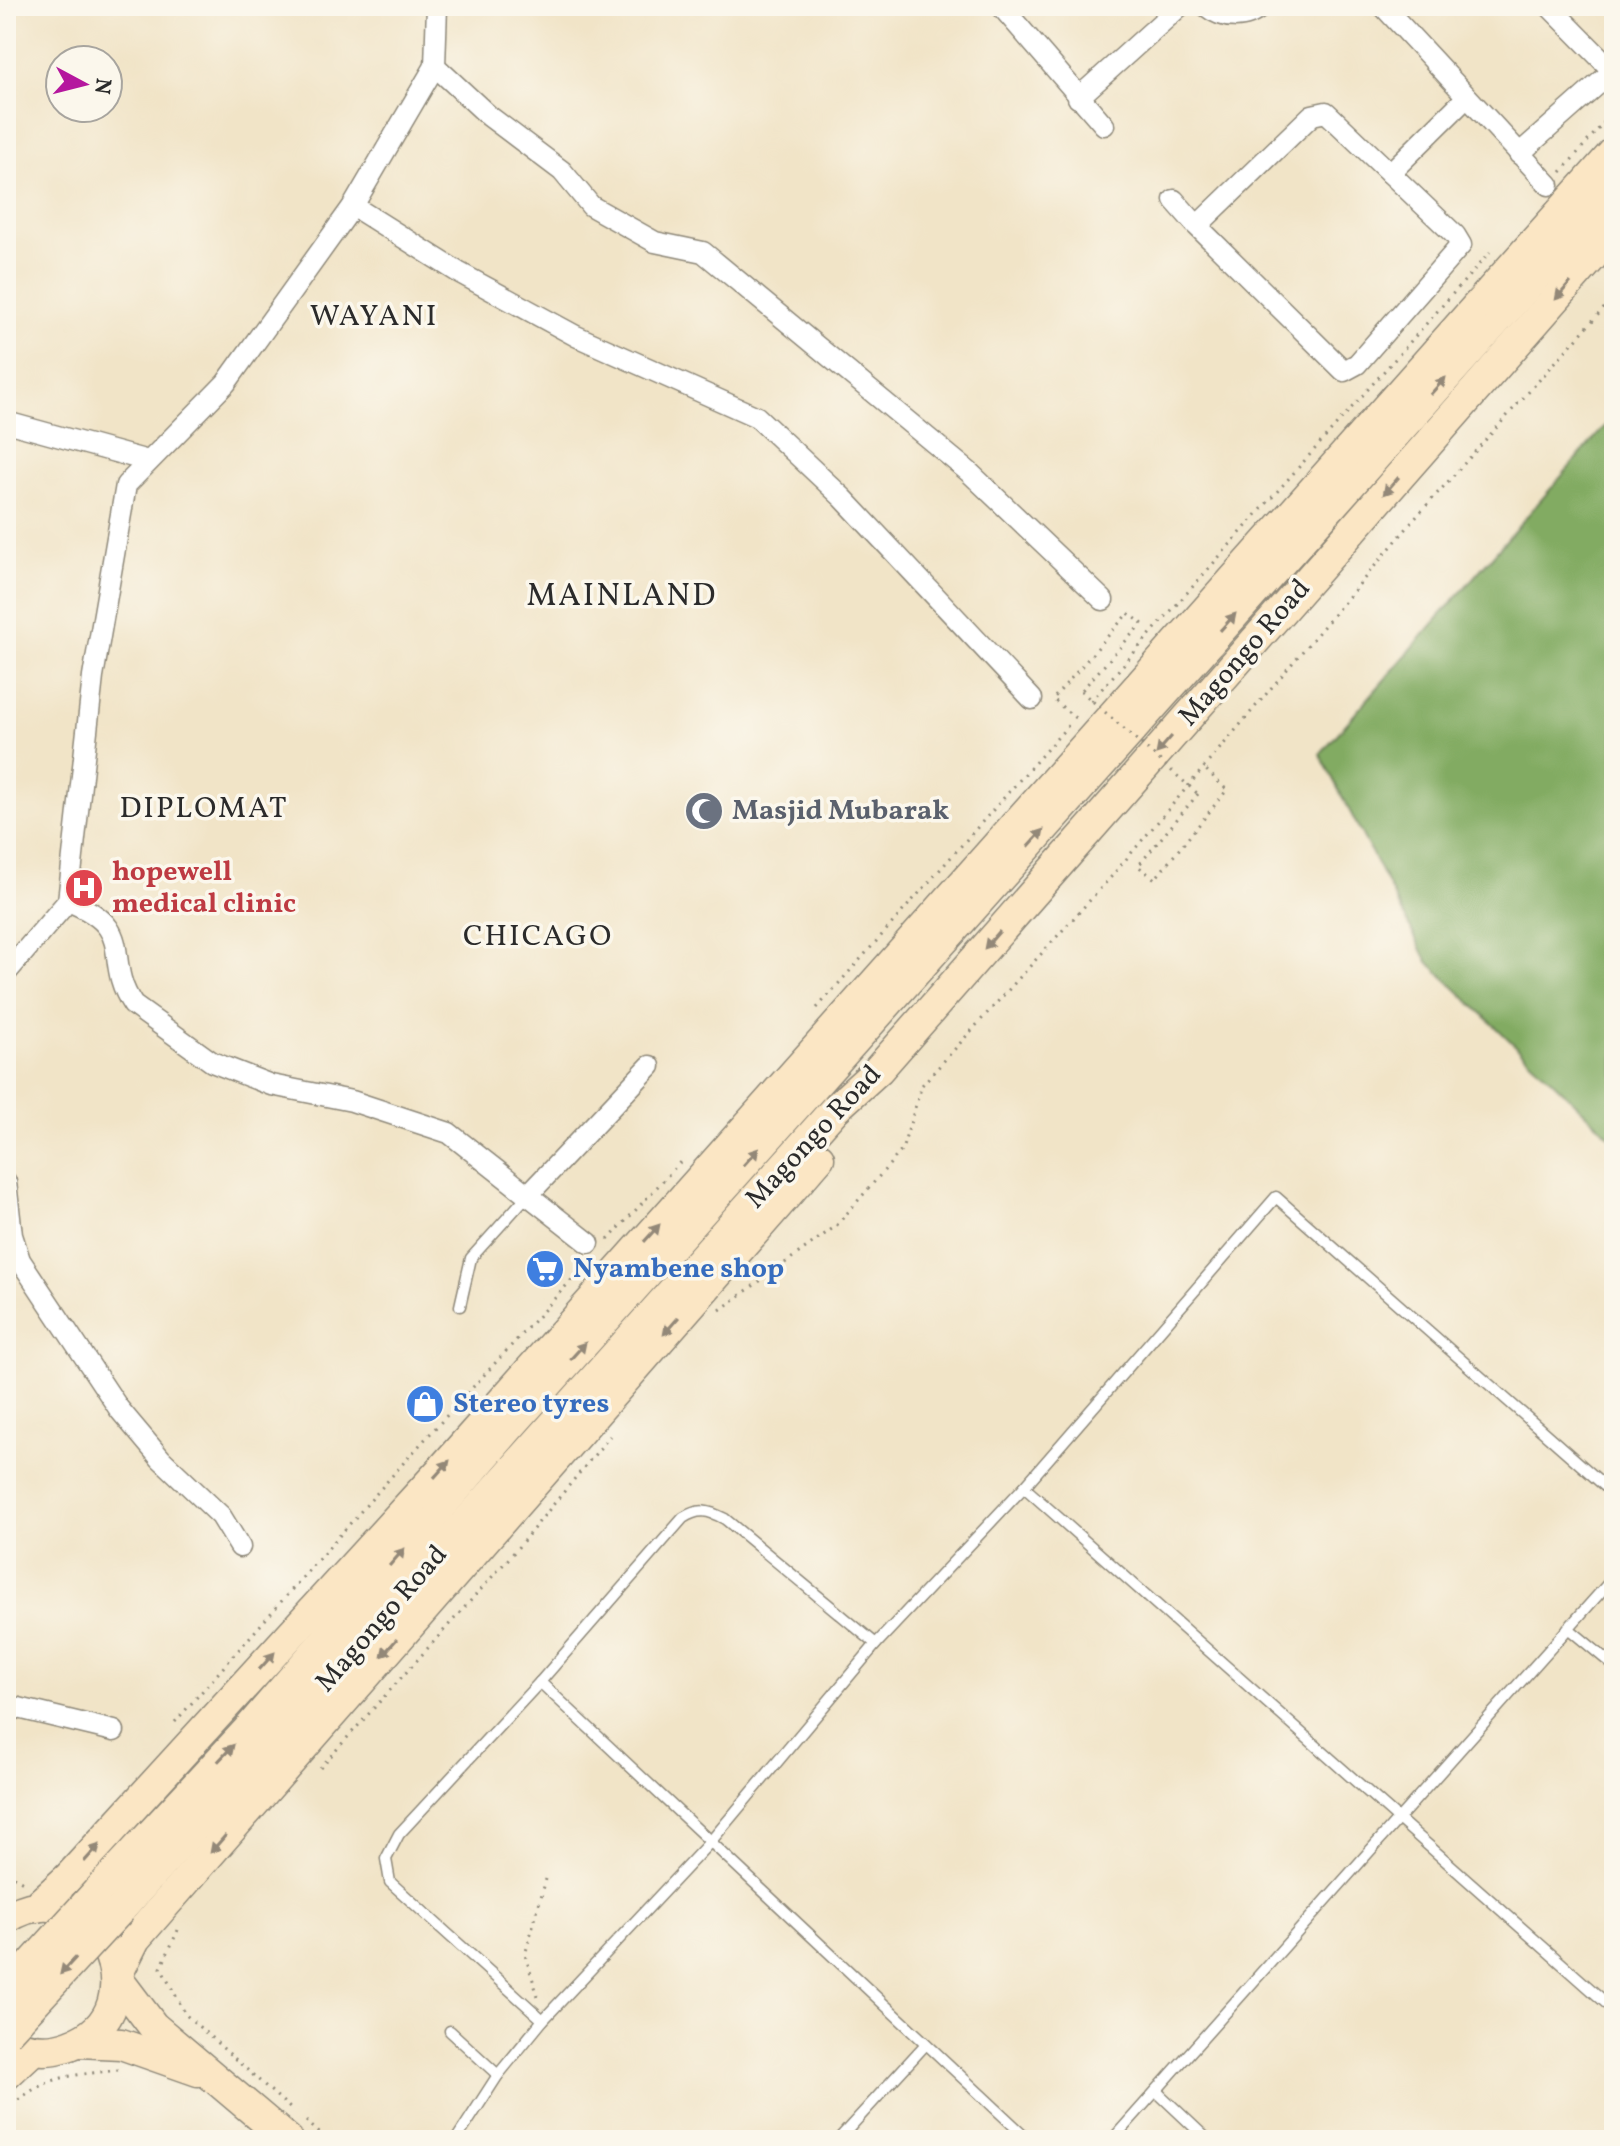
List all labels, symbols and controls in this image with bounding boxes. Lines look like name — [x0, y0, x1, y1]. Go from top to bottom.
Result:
north arrow — [44, 44, 124, 124]
text: N — [85, 76, 118, 96]
one-way arrow — [1554, 281, 1572, 300]
district label: WAYANI — [310, 296, 438, 338]
one-way arrow — [1429, 377, 1447, 396]
one-way arrow — [1383, 476, 1400, 496]
street label: Magongo Road — [1170, 571, 1320, 735]
district label: MAINLAND — [527, 575, 717, 619]
one-way arrow — [1219, 613, 1236, 633]
one-way arrow — [1156, 734, 1173, 754]
district label: DIPLOMAT — [119, 788, 289, 830]
mosque icon: Masjid Mubarak — [683, 790, 725, 832]
place label: Masjid Mubarak — [732, 792, 949, 831]
one-way arrow — [1027, 828, 1044, 848]
place label: hopewell medical clinic — [112, 853, 296, 924]
hospital icon: hopewell medical clinic — [63, 867, 105, 909]
district label: CHICAGO — [463, 916, 613, 958]
one-way arrow — [984, 930, 1002, 950]
street label: Magongo Road — [737, 1056, 891, 1218]
one-way arrow — [742, 1148, 759, 1168]
one-way arrow — [643, 1223, 661, 1242]
supermarket icon: Nyambene shop — [524, 1248, 566, 1290]
place label: Nyambene shop — [573, 1250, 784, 1289]
one-way arrow — [663, 1317, 681, 1336]
one-way arrow — [569, 1342, 586, 1362]
shop icon: Stereo tyres — [404, 1383, 446, 1425]
place label: Stereo tyres — [453, 1385, 609, 1424]
one-way arrow — [433, 1459, 450, 1479]
street label: Magongo Road — [307, 1537, 457, 1701]
one-way arrow — [388, 1547, 406, 1567]
one-way arrow — [381, 1639, 399, 1658]
one-way arrow — [257, 1651, 275, 1670]
one-way arrow — [217, 1743, 235, 1762]
one-way arrow — [210, 1834, 227, 1854]
one-way arrow — [82, 1843, 100, 1862]
one-way arrow — [59, 1957, 77, 1976]

